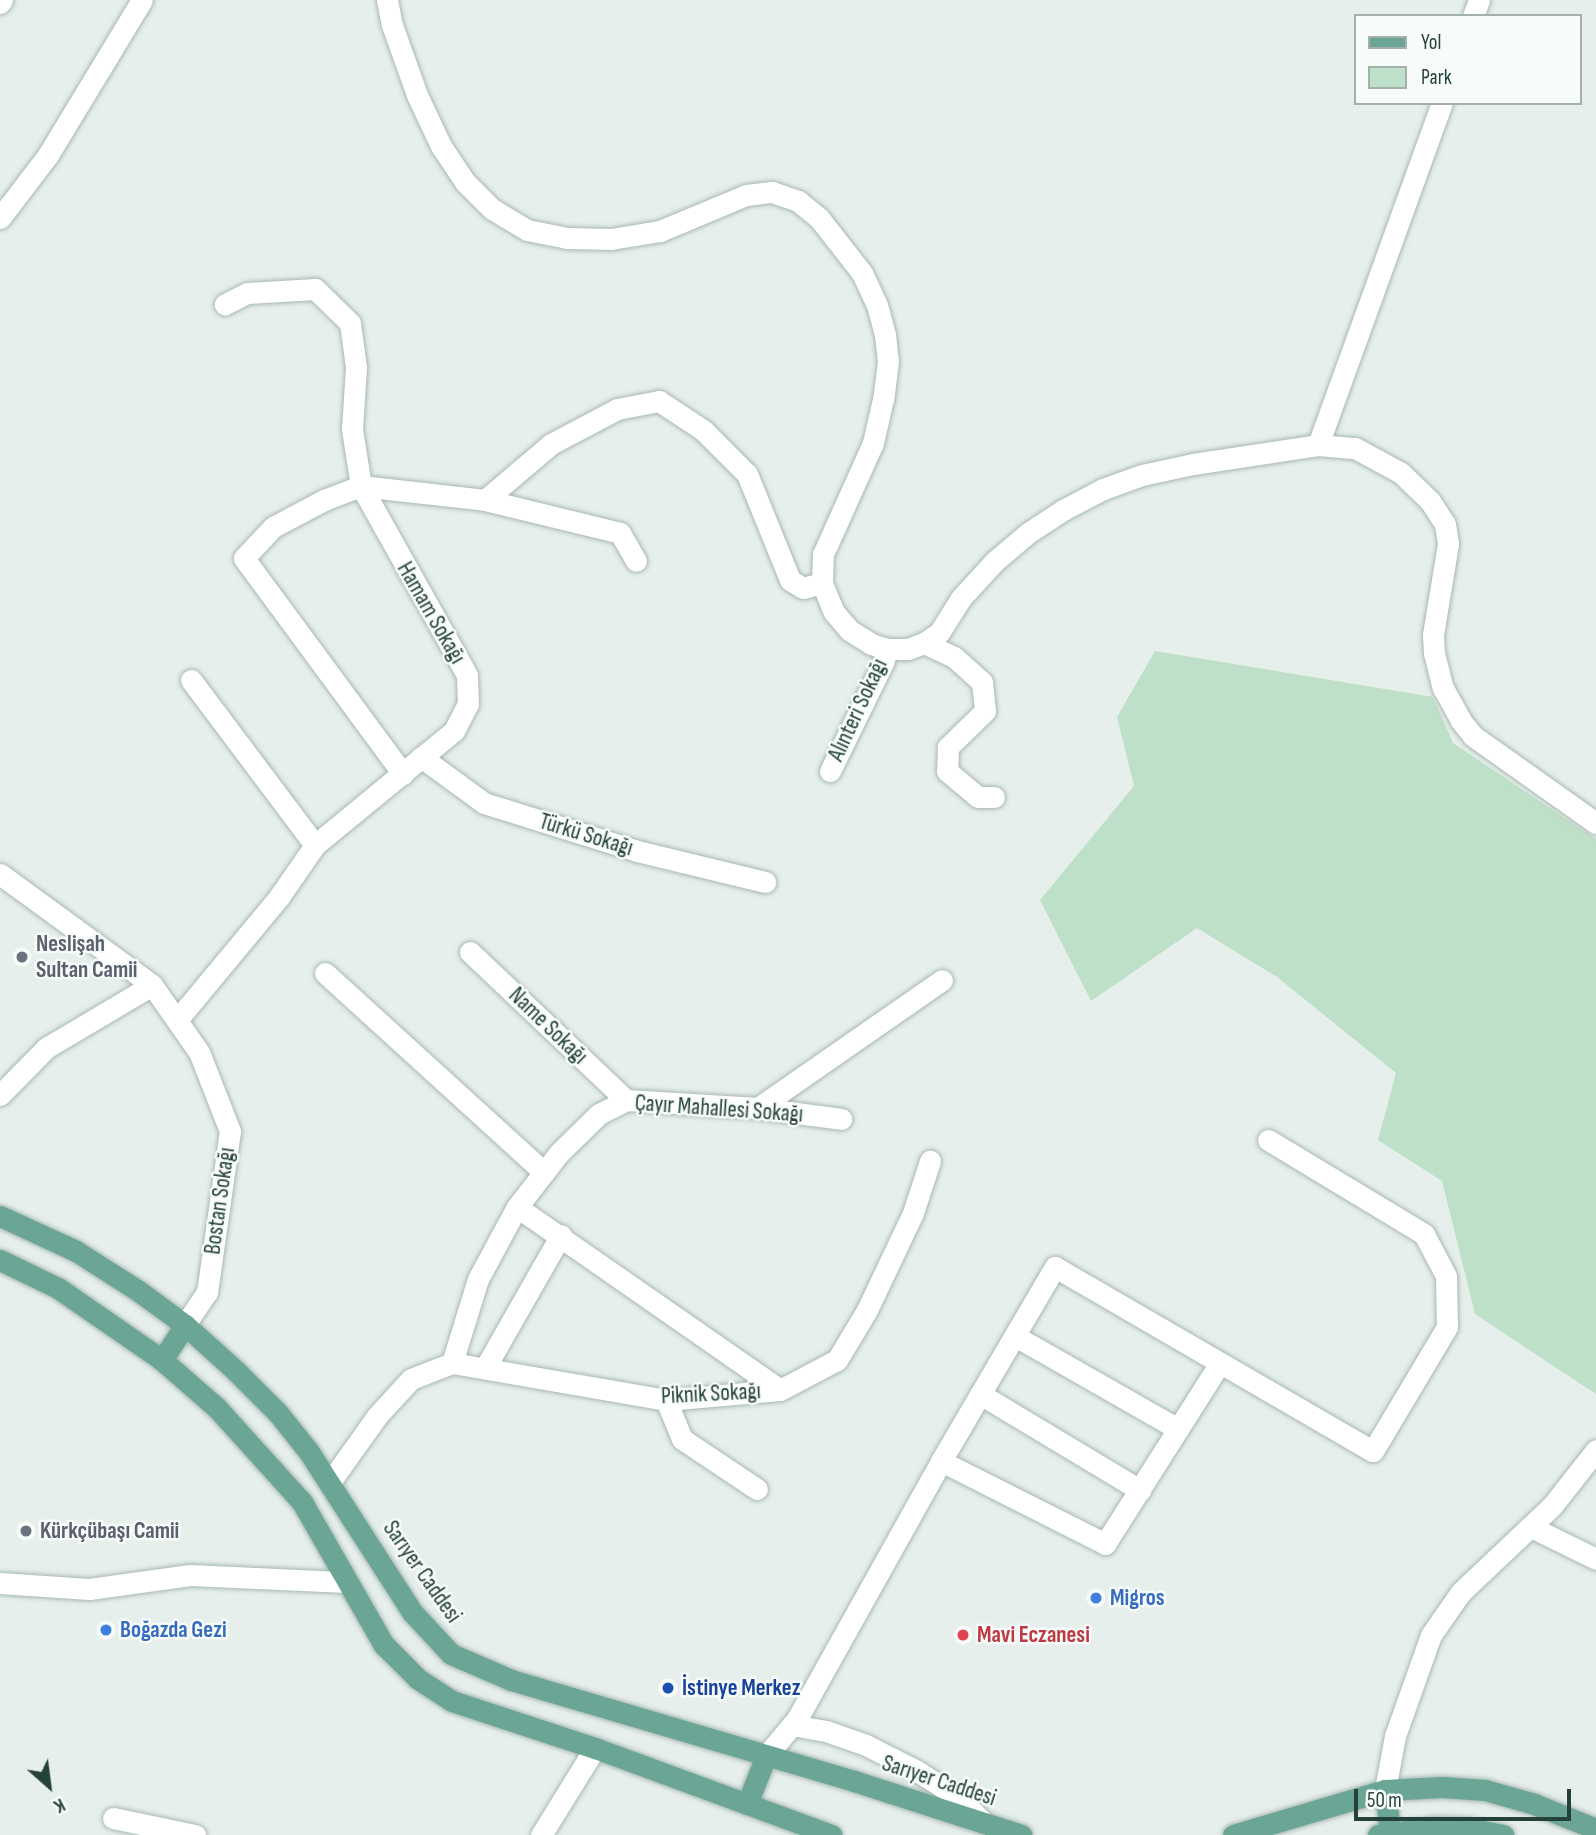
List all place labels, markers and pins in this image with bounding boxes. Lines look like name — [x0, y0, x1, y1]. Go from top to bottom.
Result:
place label: Neslişah Sultan Camii — [36, 930, 137, 984]
marker: Neslişah Sultan Camii — [14, 949, 30, 965]
place label: Kürkçübaşı Camii — [40, 1517, 179, 1545]
marker: Kürkçübaşı Camii — [18, 1523, 34, 1539]
place label: Migros — [1110, 1584, 1165, 1612]
marker: Migros — [1088, 1590, 1104, 1606]
place label: Boğazda Gezi — [120, 1616, 227, 1644]
place label: Mavi Eczanesi — [977, 1621, 1090, 1649]
marker: Boğazda Gezi — [98, 1622, 114, 1638]
marker: Mavi Eczanesi — [955, 1627, 971, 1643]
place label: İstinye Merkez — [682, 1674, 801, 1702]
marker: İstinye Merkez — [660, 1680, 676, 1696]

